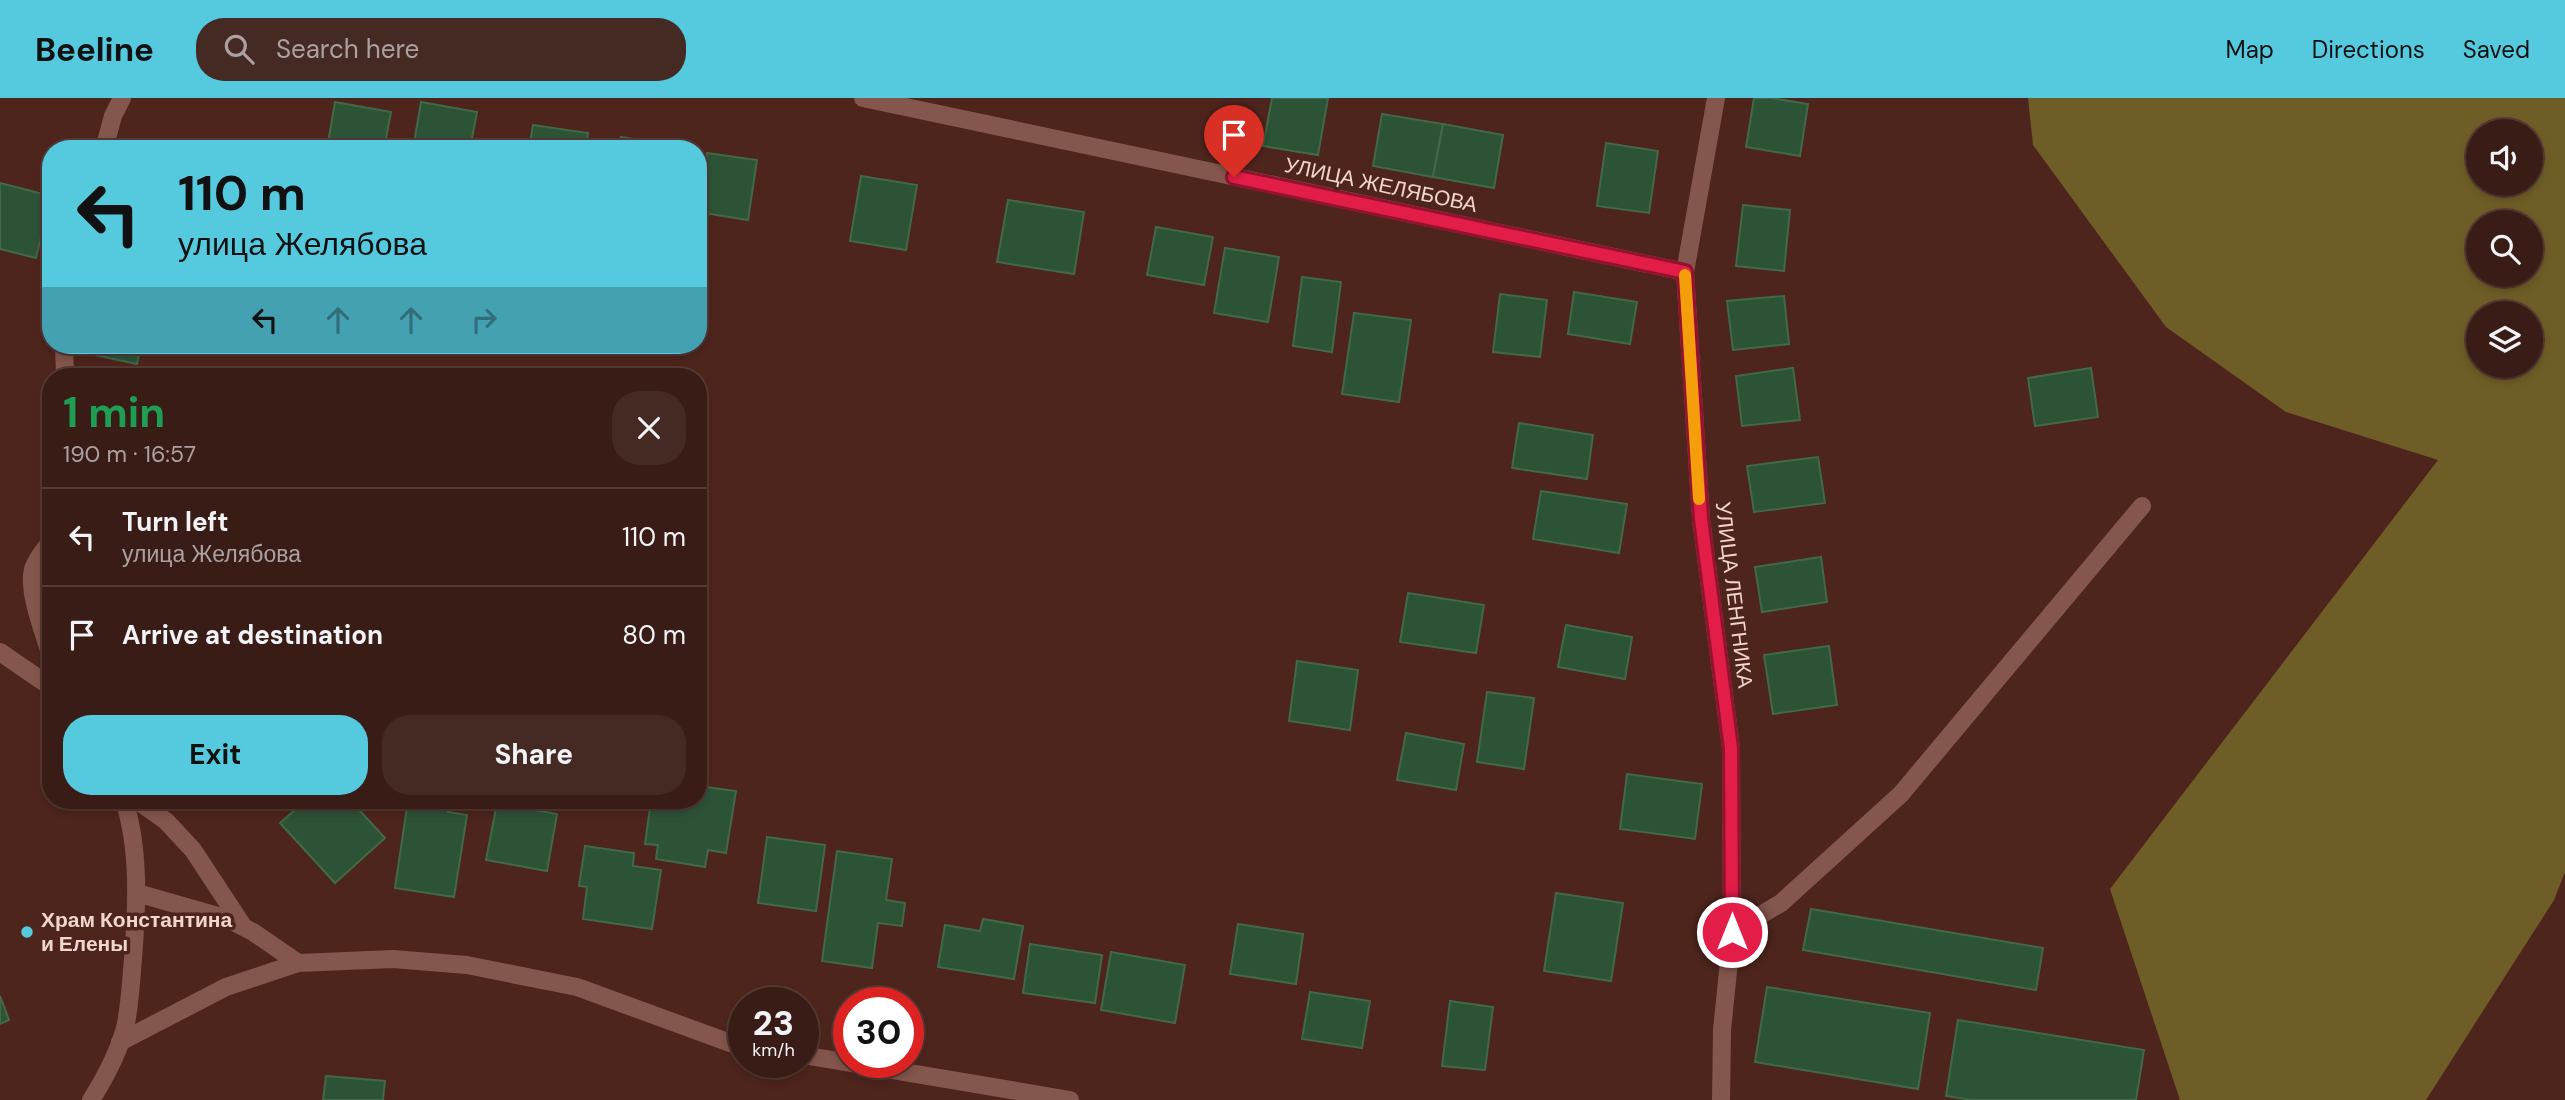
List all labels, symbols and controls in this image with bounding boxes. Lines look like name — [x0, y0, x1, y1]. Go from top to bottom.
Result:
search box — [196, 18, 686, 81]
text: Beeline — [35, 28, 154, 71]
icon: search — [220, 30, 258, 68]
text: Search here — [276, 32, 419, 66]
text: Map — [2226, 34, 2274, 65]
text: Directions — [2312, 34, 2425, 65]
text: Saved — [2463, 34, 2530, 65]
pin — [1204, 105, 1264, 177]
icon: arrive — [1215, 116, 1253, 154]
map controls — [2466, 119, 2543, 378]
button: sound — [2466, 119, 2543, 196]
street label: УЛИЦА ЖЕЛЯБОВА — [1282, 151, 1480, 219]
text: 110 m — [178, 161, 306, 225]
icon: left — [63, 168, 154, 259]
button: search — [2466, 210, 2543, 287]
text: улица Желябова — [178, 223, 427, 265]
icon: left — [246, 301, 284, 339]
icon: ahead — [319, 301, 357, 339]
icon: ahead — [392, 301, 430, 339]
icon: right — [465, 301, 503, 339]
button: layers — [2466, 301, 2543, 378]
text: 1 min — [63, 385, 165, 440]
button: close — [612, 391, 686, 465]
text: 190 m · 16:57 — [63, 439, 196, 469]
street label: УЛИЦА ЛЕНГНИКА — [1709, 500, 1759, 690]
text: Turn left — [122, 505, 229, 539]
icon: left — [63, 518, 101, 556]
text: 110 m — [622, 520, 686, 554]
text: улица Желябова — [122, 539, 301, 569]
icon: arrive — [63, 616, 101, 654]
text: Arrive at destination — [122, 618, 383, 652]
text: 80 m — [622, 618, 686, 652]
button: Exit — [63, 715, 368, 795]
button: Share — [382, 715, 686, 795]
position arrow — [1695, 895, 1769, 969]
place label: Храм Константина и Елены — [41, 906, 233, 958]
marker: Храм Константина и Елены — [19, 924, 35, 940]
speed limit sign: 30 — [833, 987, 924, 1078]
text: 23 — [753, 1000, 794, 1046]
text: km/h — [752, 1038, 795, 1062]

